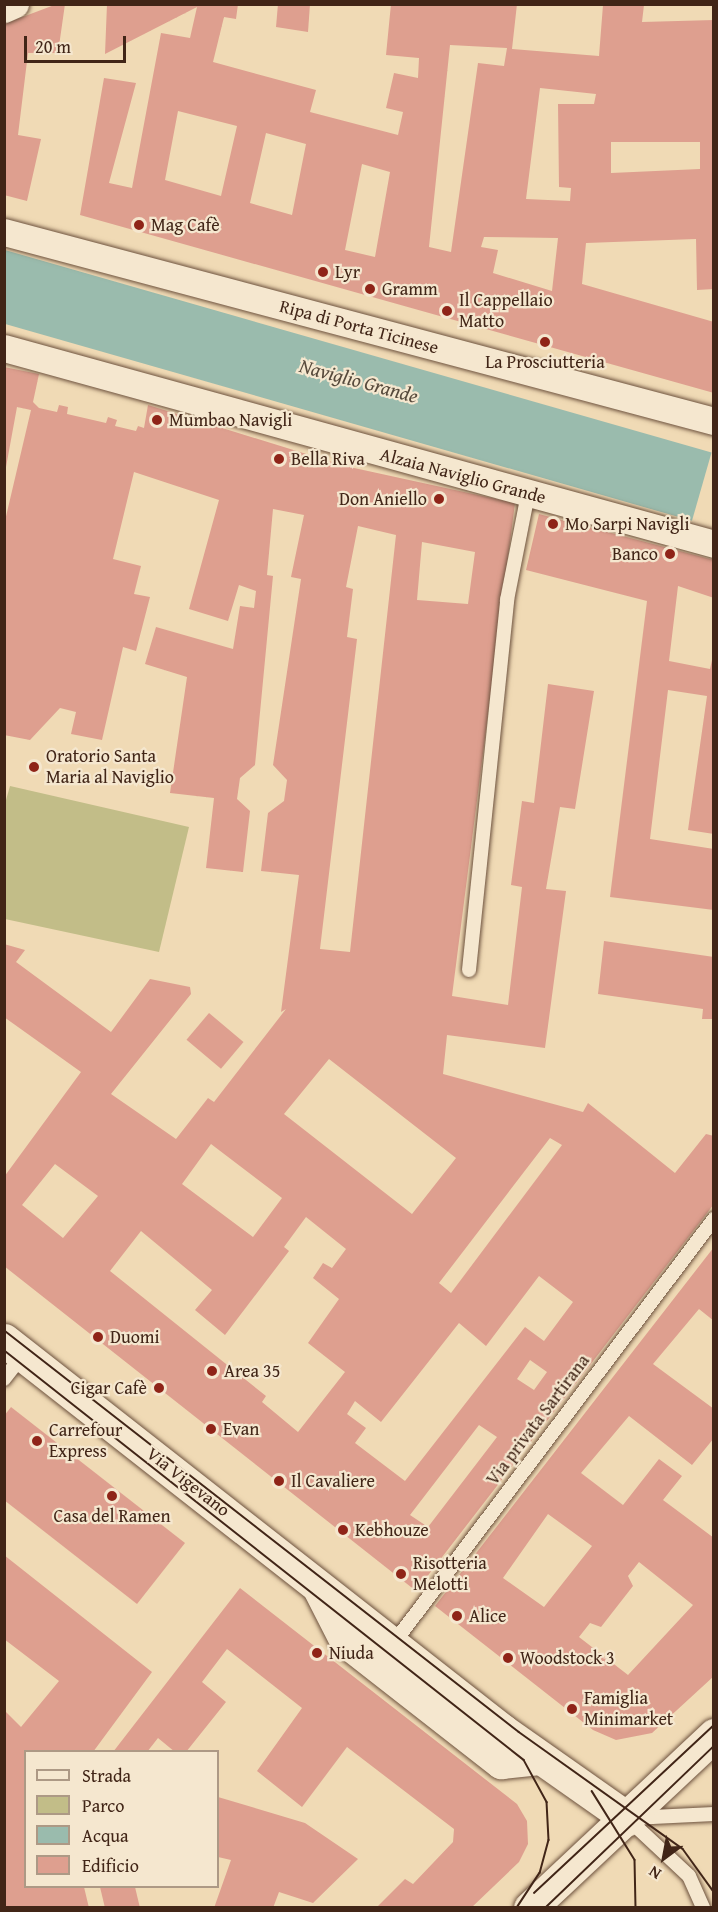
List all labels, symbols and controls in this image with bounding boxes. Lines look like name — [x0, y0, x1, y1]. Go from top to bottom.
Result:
scale bar — [27, 24, 129, 62]
text: 20 m — [35, 33, 71, 60]
place label: Mag Cafè — [151, 214, 220, 236]
marker: Mag Cafè — [132, 218, 146, 232]
place label: Lyr — [335, 261, 360, 283]
marker: Lyr — [316, 265, 330, 279]
place label: Gramm — [382, 278, 438, 300]
marker: Gramm — [363, 282, 377, 296]
place label: Il Cappellaio Matto — [459, 290, 553, 332]
street label: Ripa di Porta Ticinese — [277, 295, 441, 359]
marker: Il Cappellaio Matto — [440, 304, 454, 318]
marker: La Prosciutteria — [538, 335, 552, 349]
place label: La Prosciutteria — [485, 351, 605, 373]
water label: Naviglio Grande — [297, 353, 421, 407]
place label: Mumbao Navigli — [169, 409, 292, 431]
marker: Mumbao Navigli — [150, 413, 164, 427]
street label: Alzaia Naviglio Grande — [378, 443, 548, 509]
place label: Bella Riva — [291, 448, 365, 470]
marker: Bella Riva — [272, 452, 286, 466]
place label: Don Aniello — [339, 488, 427, 510]
marker: Don Aniello — [432, 492, 446, 506]
place label: Mo Sarpi Navigli — [565, 513, 689, 535]
marker: Mo Sarpi Navigli — [546, 517, 560, 531]
place label: Banco — [612, 543, 658, 565]
marker: Banco — [663, 547, 677, 561]
place label: Oratorio Santa Maria al Naviglio — [46, 746, 174, 789]
marker: Oratorio Santa Maria al Naviglio — [27, 760, 41, 774]
place label: Duomi — [110, 1326, 160, 1348]
marker: Duomi — [91, 1330, 105, 1344]
street label: Via privata Sartirana — [482, 1350, 594, 1490]
place label: Area 35 — [224, 1360, 280, 1382]
marker: Area 35 — [205, 1364, 219, 1378]
place label: Cigar Cafè — [71, 1377, 147, 1399]
marker: Cigar Cafè — [152, 1381, 166, 1395]
place label: Evan — [223, 1418, 259, 1440]
place label: Carrefour Express — [49, 1420, 122, 1462]
marker: Evan — [204, 1422, 218, 1436]
marker: Carrefour Express — [30, 1434, 44, 1448]
street label: Via Vigevano — [142, 1443, 234, 1521]
place label: Il Cavaliere — [291, 1470, 375, 1492]
marker: Il Cavaliere — [272, 1474, 286, 1488]
marker: Casa del Ramen — [105, 1489, 119, 1503]
place label: Casa del Ramen — [53, 1505, 171, 1527]
place label: Kebhouze — [355, 1519, 429, 1541]
marker: Kebhouze — [336, 1523, 350, 1537]
place label: Risotteria Melotti — [413, 1553, 487, 1596]
marker: Risotteria Melotti — [394, 1567, 408, 1581]
place label: Alice — [469, 1605, 506, 1627]
marker: Alice — [450, 1609, 464, 1623]
place label: Niuda — [329, 1642, 374, 1664]
marker: Niuda — [310, 1646, 324, 1660]
place label: Woodstock 3 — [520, 1647, 615, 1669]
marker: Woodstock 3 — [501, 1651, 515, 1665]
place label: Famiglia Minimarket — [584, 1688, 673, 1730]
marker: Famiglia Minimarket — [565, 1702, 579, 1716]
legend — [24, 1750, 219, 1888]
text: Strada — [82, 1762, 131, 1789]
text: Parco — [82, 1792, 125, 1819]
text: Acqua — [82, 1822, 129, 1849]
north arrow — [634, 1828, 694, 1888]
text: Edificio — [82, 1852, 139, 1879]
text: N — [644, 1860, 665, 1886]

